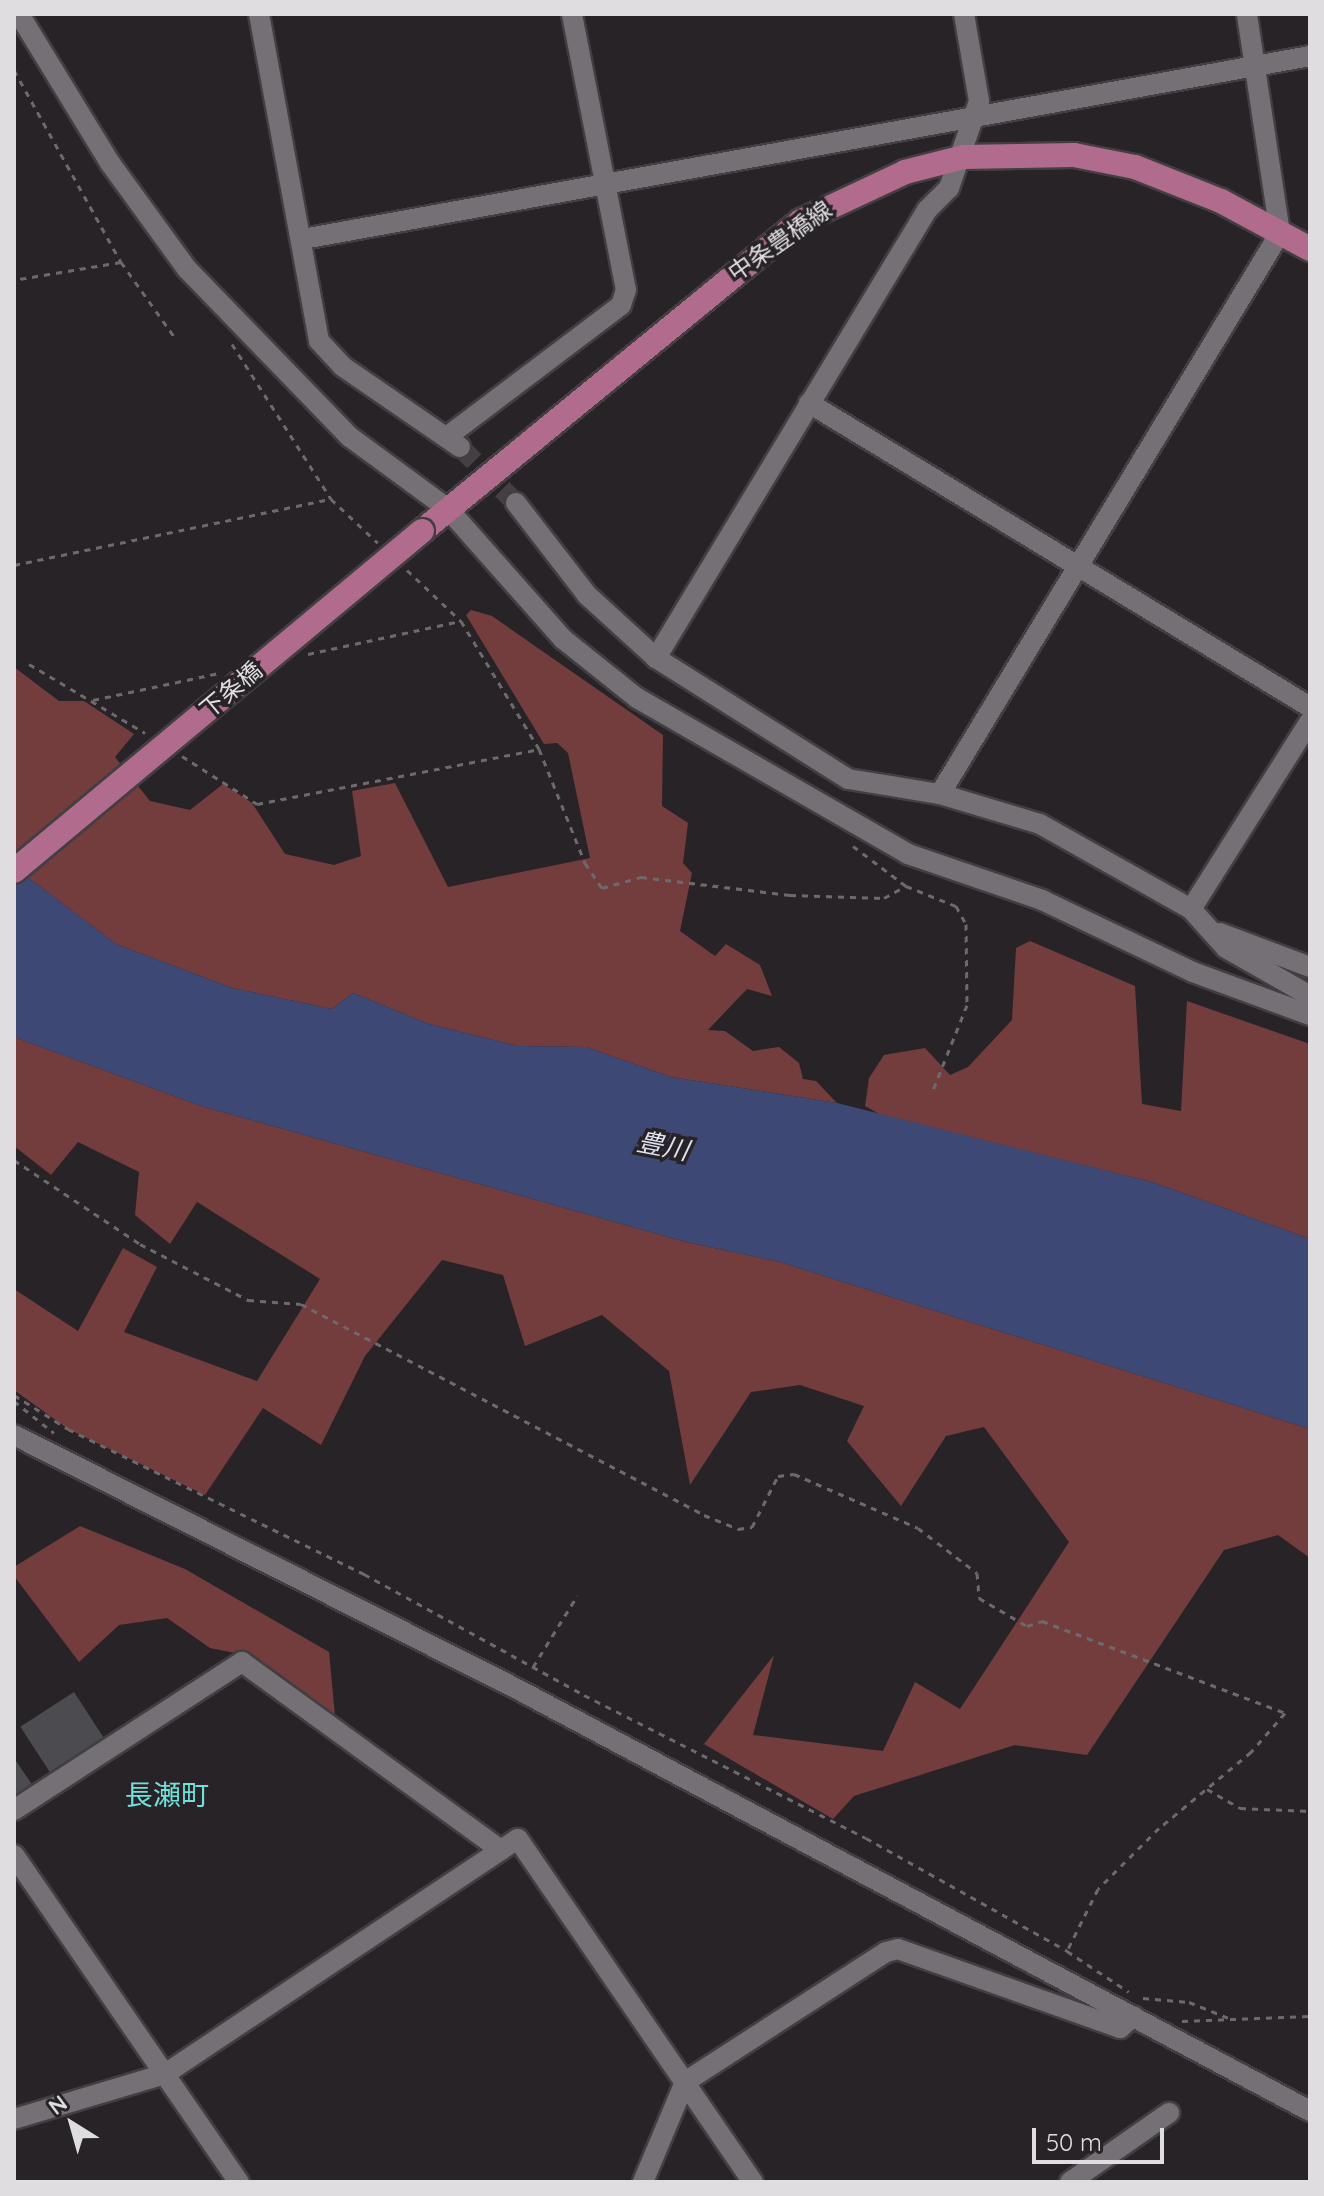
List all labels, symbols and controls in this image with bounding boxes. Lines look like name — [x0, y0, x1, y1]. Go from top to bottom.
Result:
street label: 中条豊橋線 — [723, 195, 837, 287]
street label: 下条橋 — [194, 656, 268, 724]
water label: 豊川 — [635, 1126, 691, 1166]
district label: 長瀬町 — [125, 1778, 209, 1812]
north arrow — [32, 2084, 112, 2164]
text: N — [43, 2089, 72, 2121]
scale bar — [1036, 2112, 1168, 2162]
text: 50 m — [1046, 2127, 1102, 2157]

